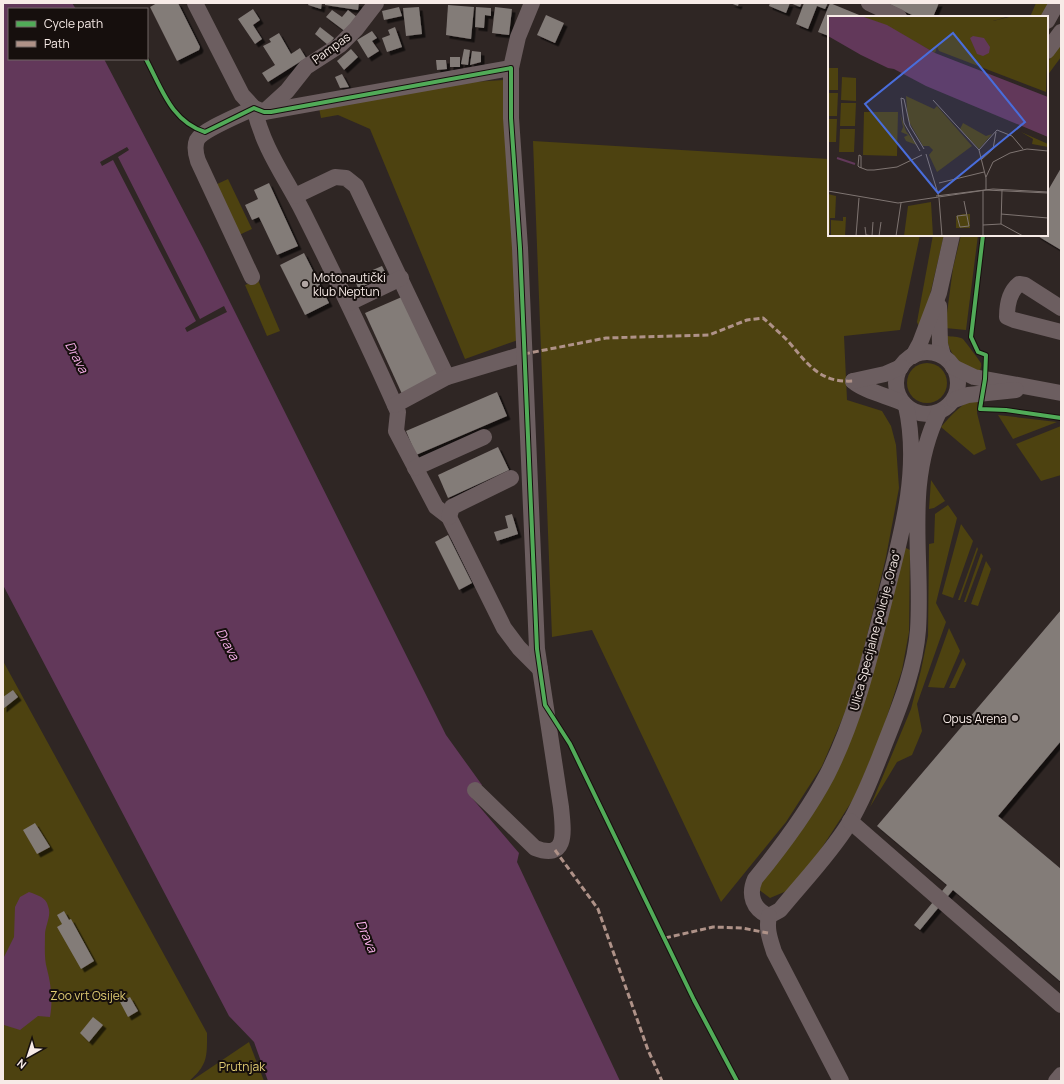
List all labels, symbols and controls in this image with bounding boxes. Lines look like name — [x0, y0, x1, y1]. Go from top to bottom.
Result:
legend — [8, 8, 148, 60]
text: Cycle path — [44, 15, 103, 32]
inset map — [828, 16, 1048, 236]
street label: Pampas — [308, 28, 354, 68]
text: Path — [44, 35, 70, 52]
place label: Motonautički klub Neptun — [313, 269, 386, 300]
marker: Motonautički klub Neptun — [300, 279, 310, 289]
water label: Drava — [61, 338, 93, 377]
street label: Ulica Specijalne policije „Orao“ — [845, 548, 905, 712]
water label: Drava — [212, 625, 244, 664]
place label: Opus Arena — [943, 710, 1007, 727]
marker: Opus Arena — [1010, 713, 1020, 723]
water label: Drava — [352, 917, 382, 956]
park label: Zoo vrt Osijek — [50, 987, 127, 1004]
north arrow — [8, 1036, 48, 1076]
text: N — [14, 1056, 29, 1072]
park label: Prutnjak — [219, 1058, 266, 1075]

